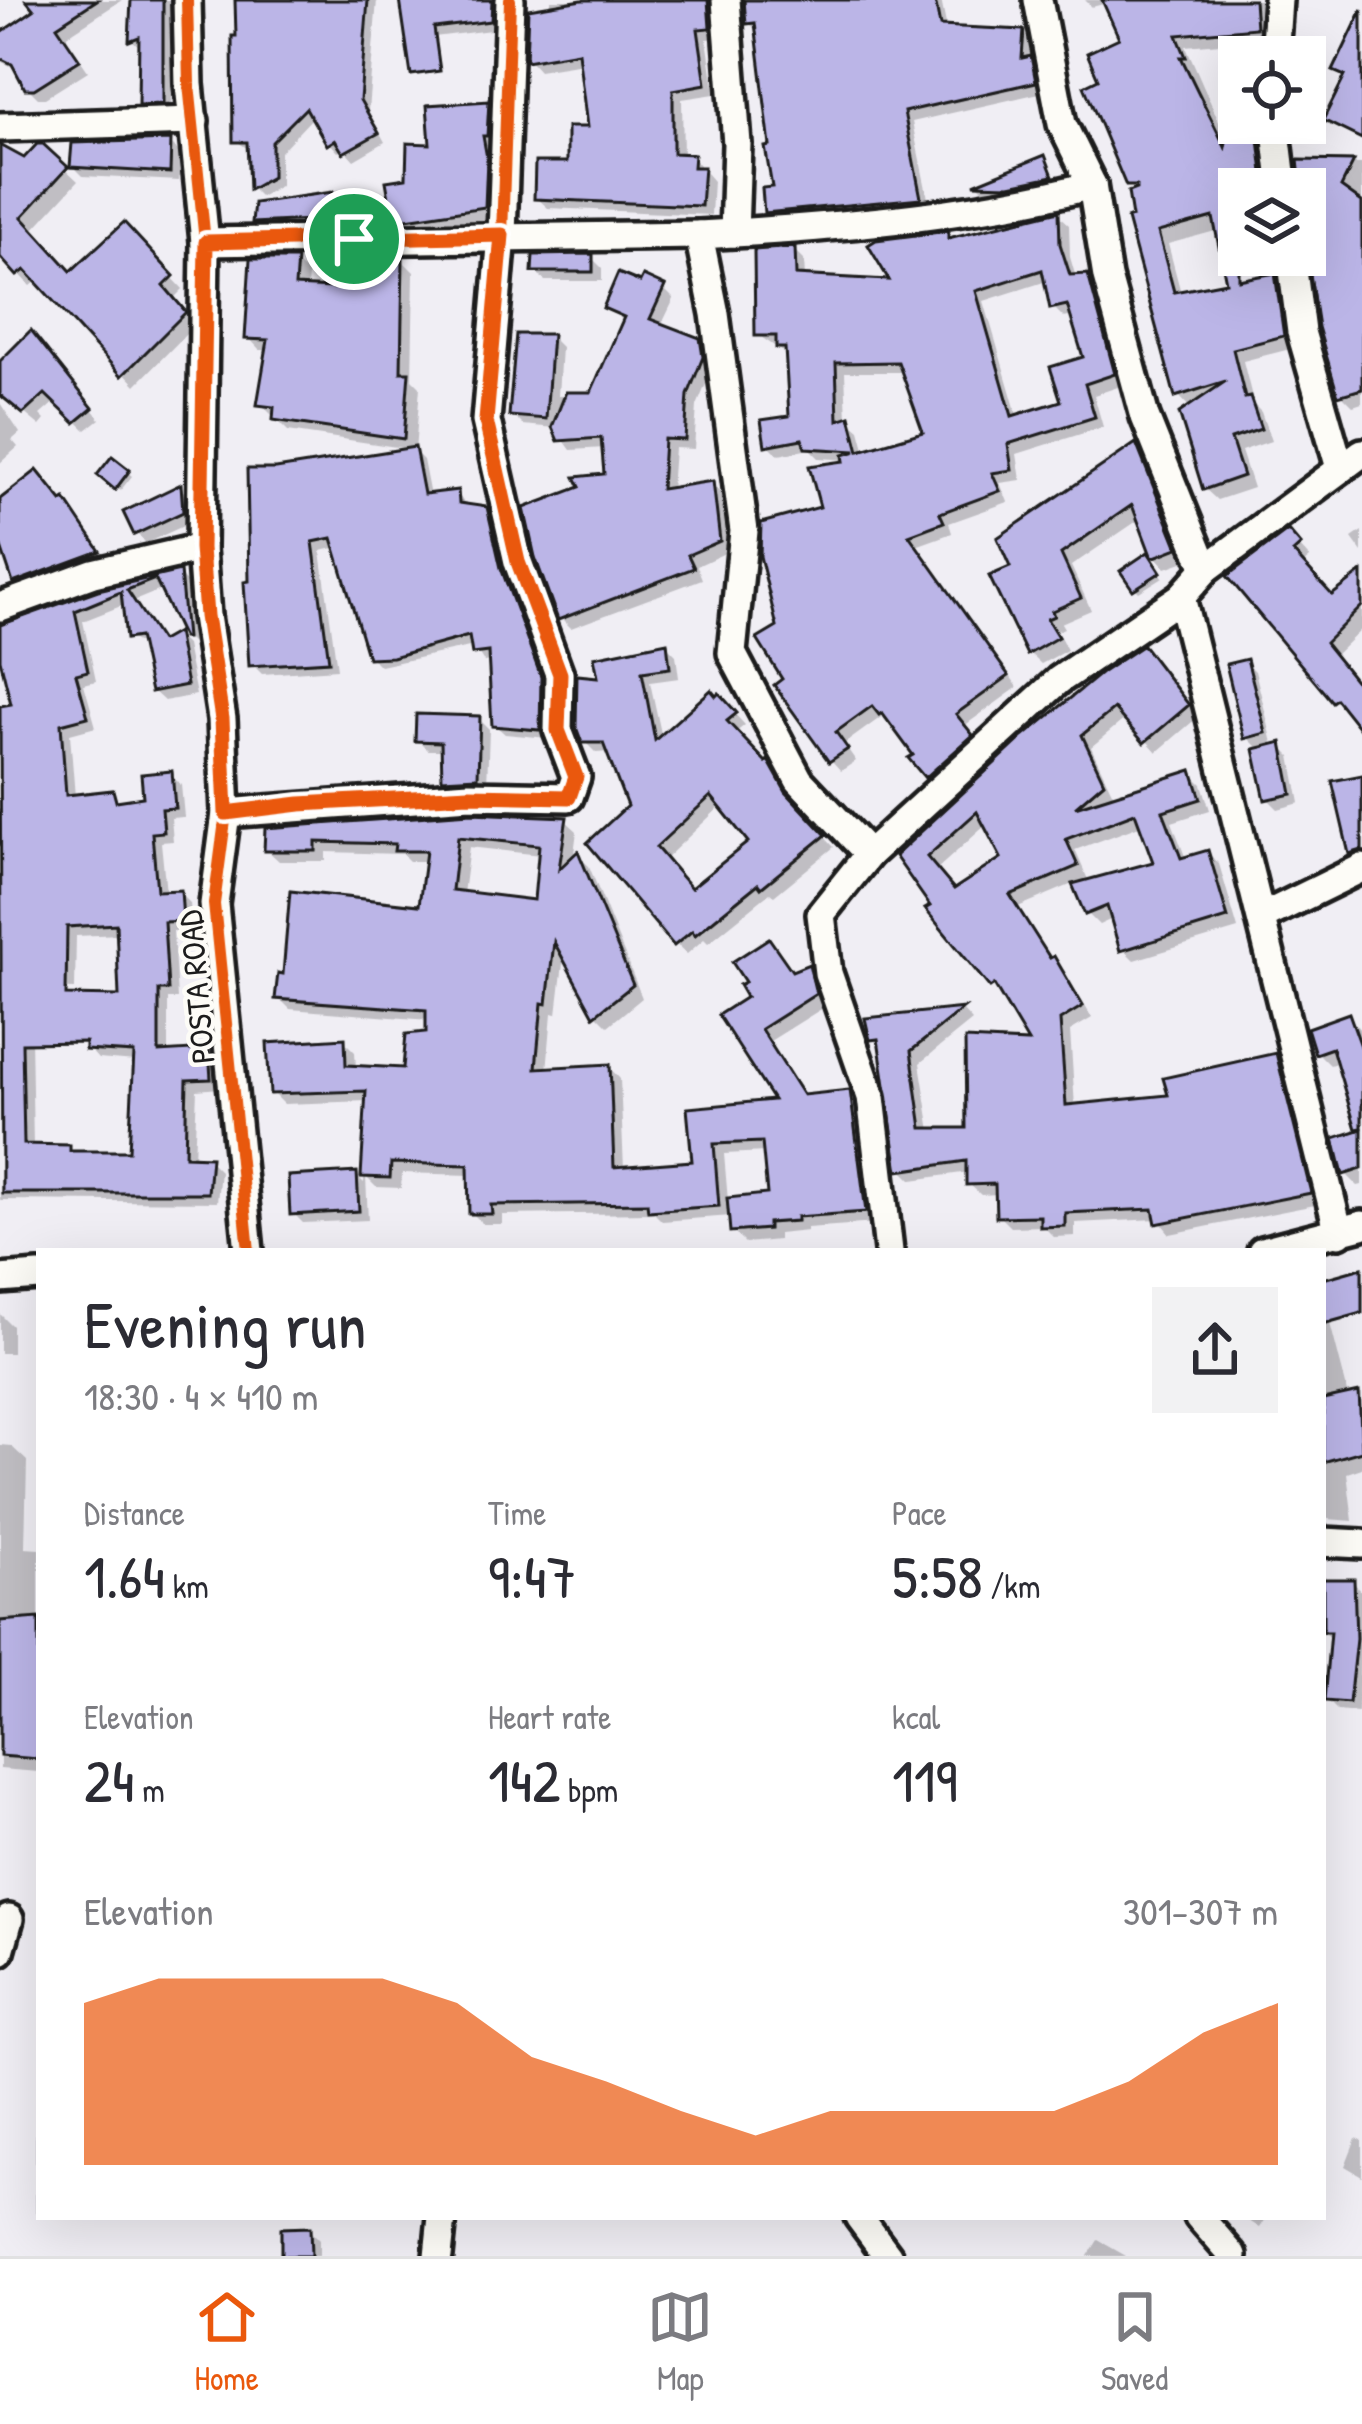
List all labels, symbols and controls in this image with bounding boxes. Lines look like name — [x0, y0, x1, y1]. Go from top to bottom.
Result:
map controls — [1218, 36, 1326, 276]
button: locate — [1218, 36, 1326, 144]
button: layers — [1218, 168, 1326, 276]
pin — [303, 188, 405, 290]
icon: arrive — [321, 206, 387, 272]
street label: POSTA ROAD — [167, 908, 225, 1065]
text: Evening run — [84, 1279, 366, 1369]
button: share — [1152, 1287, 1278, 1413]
text: 18:30 · 4 × 410 m — [84, 1369, 318, 1422]
text: Distance — [84, 1491, 185, 1535]
text: Time — [488, 1491, 546, 1535]
text: Pace — [892, 1491, 947, 1535]
text: 1.64 — [84, 1535, 165, 1617]
text: 9:47 — [488, 1535, 576, 1617]
text: 5:58 — [892, 1535, 983, 1617]
text: km — [165, 1564, 209, 1608]
text: /km — [983, 1564, 1040, 1608]
text: Elevation — [84, 1695, 194, 1739]
text: Heart rate — [488, 1695, 611, 1739]
text: kcal — [892, 1695, 940, 1739]
text: 24 — [84, 1739, 135, 1821]
text: 142 — [488, 1739, 560, 1821]
text: 119 — [892, 1739, 958, 1821]
text: m — [135, 1768, 165, 1812]
text: bpm — [560, 1768, 618, 1812]
text: Elevation — [84, 1884, 214, 1937]
text: 301–307 m — [1123, 1884, 1278, 1937]
tab: Home — [194, 2284, 260, 2400]
tab: Map — [647, 2284, 713, 2400]
tab: Saved — [1101, 2284, 1168, 2400]

